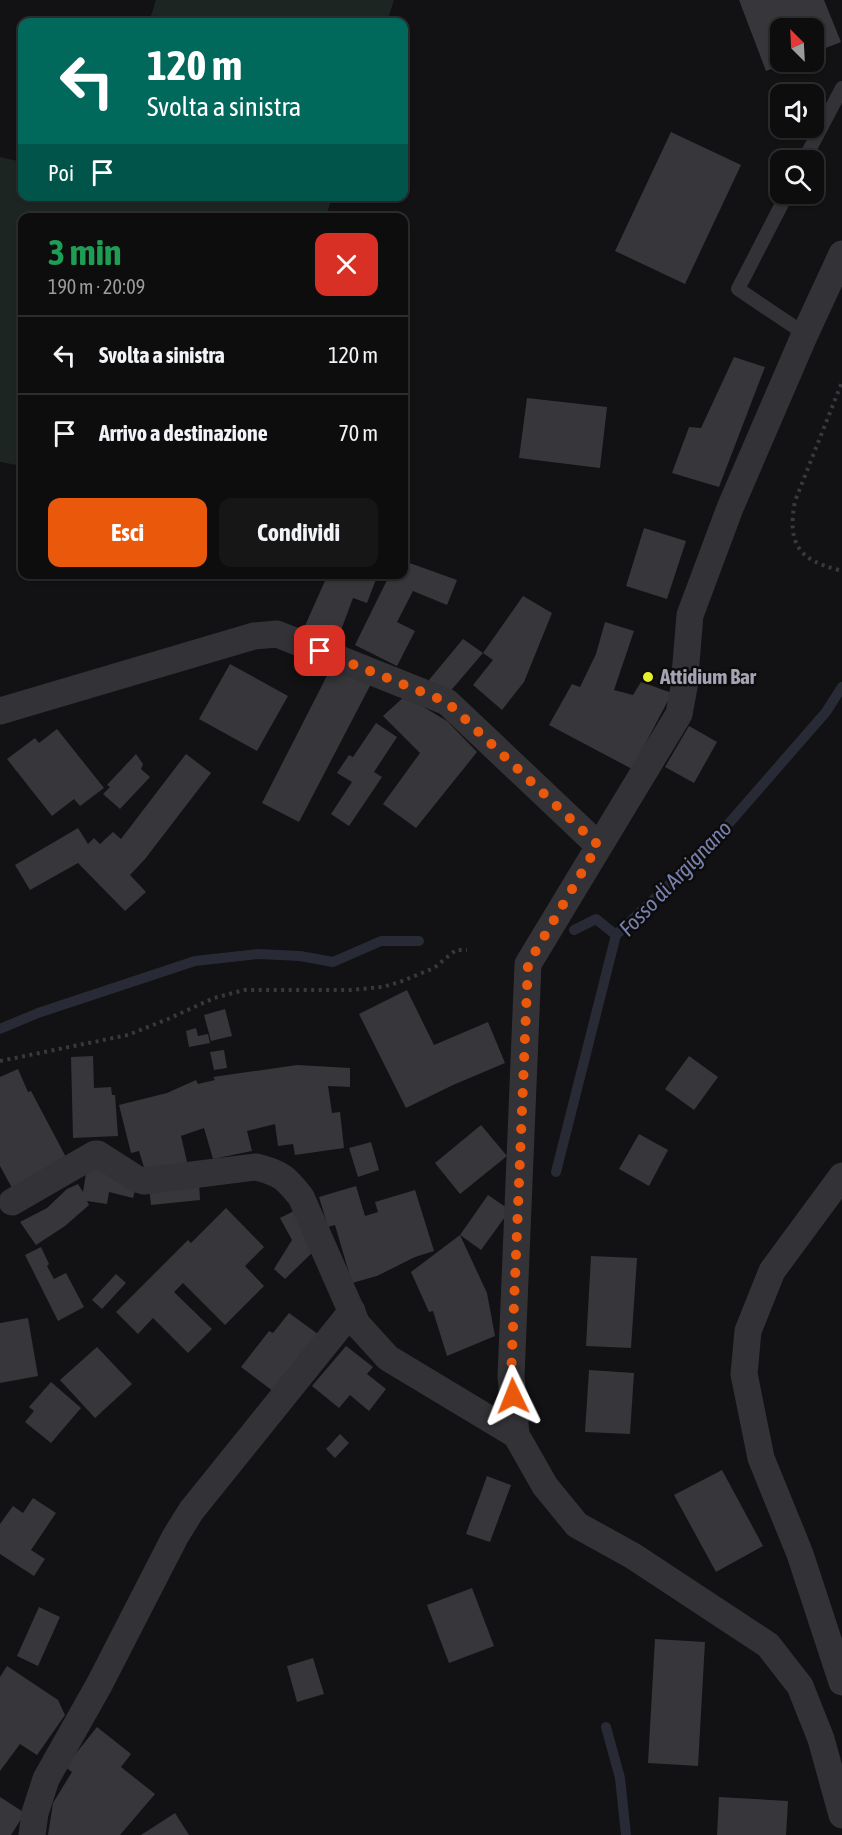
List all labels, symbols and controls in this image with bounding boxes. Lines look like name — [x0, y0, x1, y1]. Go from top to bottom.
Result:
north arrow — [770, 18, 824, 72]
map controls — [770, 18, 824, 204]
text: 120 m — [147, 41, 242, 89]
icon: left — [48, 42, 126, 120]
button: sound — [770, 84, 824, 138]
text: Svolta a sinistra — [147, 91, 301, 122]
button: search — [770, 150, 824, 204]
icon: arrive — [86, 156, 119, 189]
text: Poi — [48, 160, 74, 186]
text: 3 min — [48, 231, 122, 273]
button: close — [315, 233, 378, 296]
text: 190 m · 20:09 — [48, 275, 145, 298]
icon: left — [48, 339, 81, 372]
text: Svolta a sinistra — [99, 342, 225, 368]
text: 120 m — [328, 342, 378, 368]
icon: arrive — [48, 417, 81, 450]
text: Arrivo a destinazione — [99, 420, 268, 446]
text: 70 m — [338, 420, 378, 446]
button: Esci — [48, 498, 207, 567]
button: Condividi — [219, 498, 378, 567]
pin — [294, 625, 345, 676]
icon: arrive — [303, 634, 336, 667]
place label: Attidium Bar — [659, 664, 757, 688]
marker: Attidium Bar — [641, 670, 655, 684]
water label: Fosso di Argignano — [613, 815, 737, 941]
position arrow — [481, 1364, 545, 1428]

